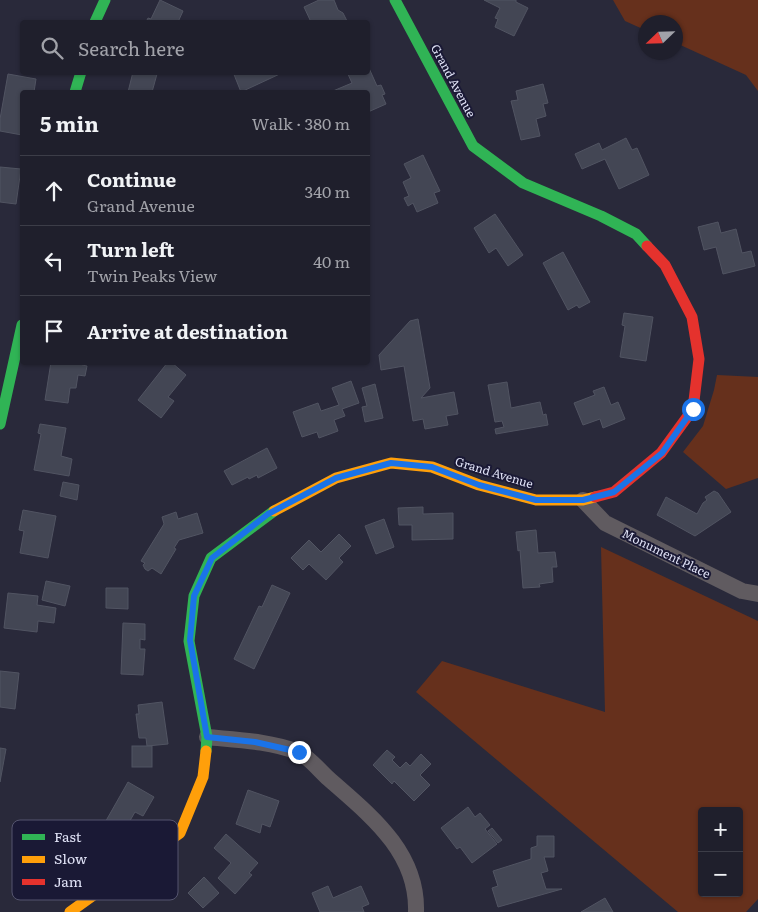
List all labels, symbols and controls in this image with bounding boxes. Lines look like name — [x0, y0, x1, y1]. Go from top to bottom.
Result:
north arrow — [638, 15, 683, 60]
search box — [20, 20, 370, 75]
icon: search — [38, 34, 66, 62]
text: Search here — [78, 34, 185, 62]
street label: Grand Avenue — [427, 41, 481, 120]
text: 5 min — [40, 107, 99, 138]
text: Walk · 380 m — [252, 111, 350, 135]
text: Continue — [87, 165, 176, 193]
icon: ahead — [40, 177, 68, 205]
text: 340 m — [305, 179, 350, 203]
text: Grand Avenue — [87, 193, 195, 217]
text: Turn left — [87, 235, 174, 263]
icon: left — [40, 247, 68, 275]
text: 40 m — [313, 249, 350, 273]
text: Twin Peaks View — [87, 263, 217, 287]
icon: arrive — [40, 317, 68, 345]
text: Arrive at destination — [87, 317, 288, 345]
route start — [682, 398, 705, 421]
street label: Grand Avenue — [453, 452, 536, 492]
street label: Monument Place — [619, 524, 714, 582]
route end — [288, 741, 311, 764]
map controls — [698, 807, 743, 897]
button: + — [698, 807, 743, 852]
legend — [12, 820, 178, 900]
text: Fast — [54, 826, 82, 846]
text: Slow — [54, 848, 87, 868]
button: − — [698, 852, 743, 897]
text: Jam — [54, 871, 83, 891]

